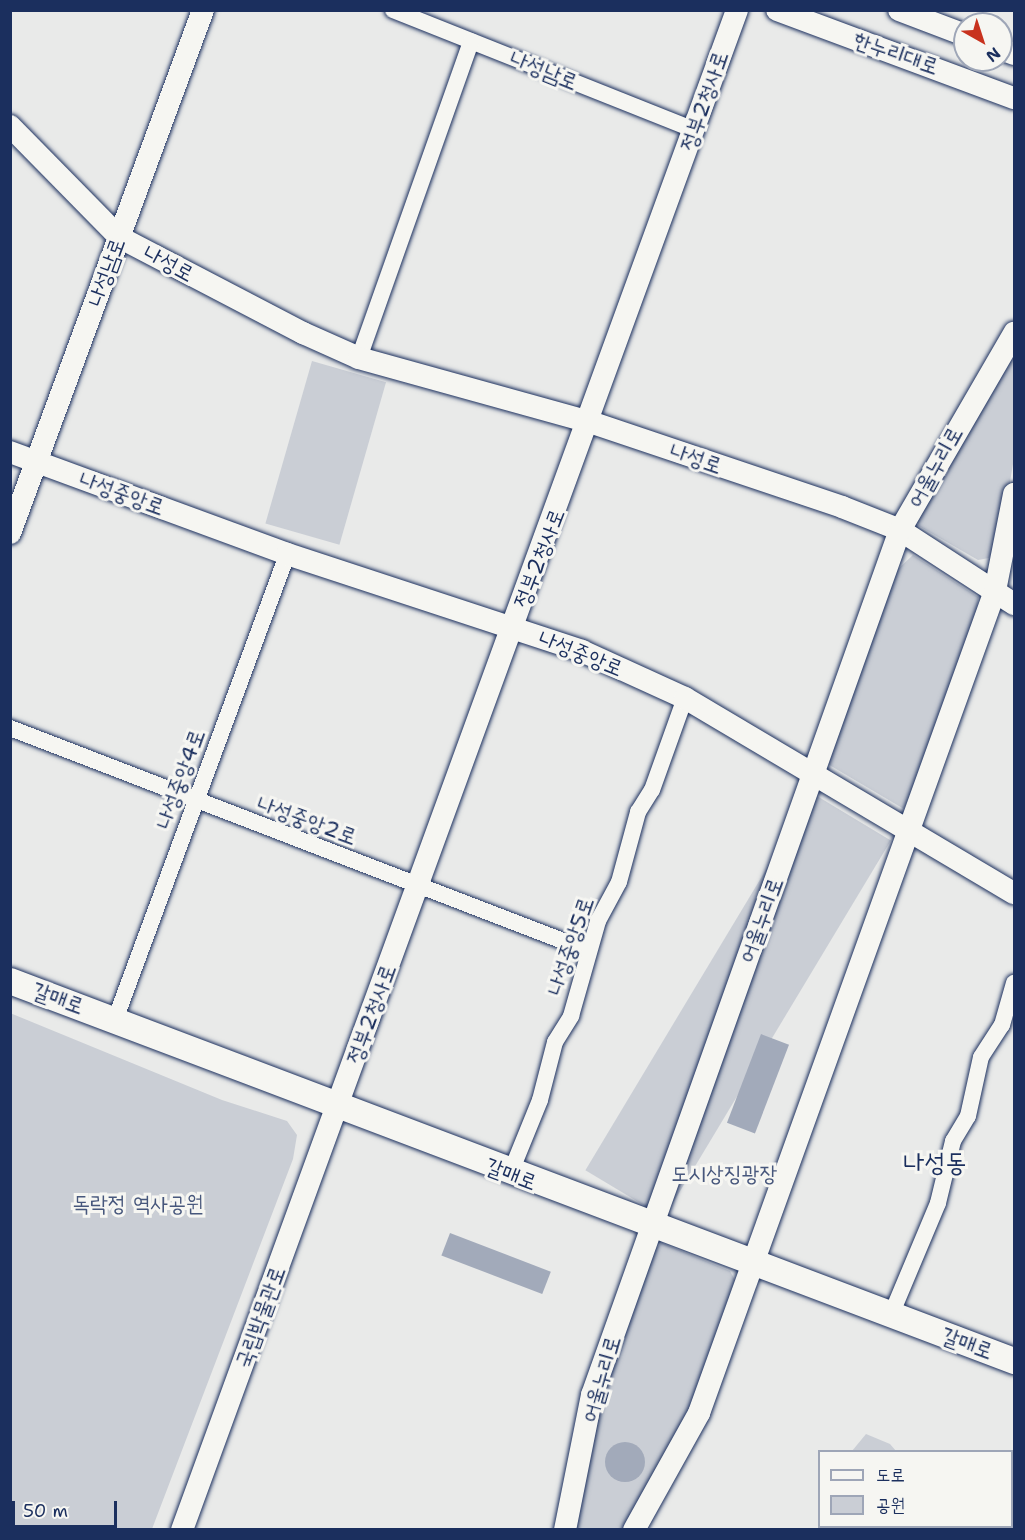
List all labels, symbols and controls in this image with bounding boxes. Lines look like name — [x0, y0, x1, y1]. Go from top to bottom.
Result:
north arrow — [953, 12, 1013, 72]
street label: 한누리대로 — [850, 26, 942, 80]
text: N — [982, 43, 1005, 67]
street label: 나성남로 — [506, 44, 582, 96]
street label: 정부2청사로 — [675, 48, 733, 154]
street label: 나성남로 — [81, 234, 131, 310]
street label: 나성로 — [139, 239, 199, 287]
street label: 어울누리로 — [902, 422, 968, 512]
street label: 나성로 — [667, 437, 725, 479]
street label: 나성중앙로 — [76, 465, 168, 521]
street label: 정부2청사로 — [508, 505, 570, 611]
street label: 나성중앙로 — [535, 624, 627, 682]
street label: 나성중앙4로 — [150, 726, 210, 832]
street label: 나성중앙2로 — [254, 790, 360, 850]
street label: 어울누리로 — [733, 874, 789, 966]
street label: 나성중앙5로 — [541, 893, 599, 999]
street label: 정부2청사로 — [341, 961, 401, 1067]
street label: 갈매로 — [29, 977, 87, 1019]
district label: 나성동 — [904, 1146, 966, 1178]
street label: 갈매로 — [481, 1152, 541, 1196]
park label: 도시상징광장 — [671, 1161, 777, 1187]
park label: 독락정 역사공원 — [72, 1191, 204, 1217]
street label: 국립박물관로 — [229, 1263, 291, 1371]
street label: 갈매로 — [938, 1322, 996, 1364]
street label: 어울누리로 — [576, 1333, 626, 1425]
legend — [818, 1450, 1013, 1528]
text: 도로 — [876, 1463, 905, 1487]
scale bar — [15, 1489, 120, 1527]
text: 공원 — [876, 1493, 905, 1517]
text: 50 m — [23, 1499, 68, 1523]

